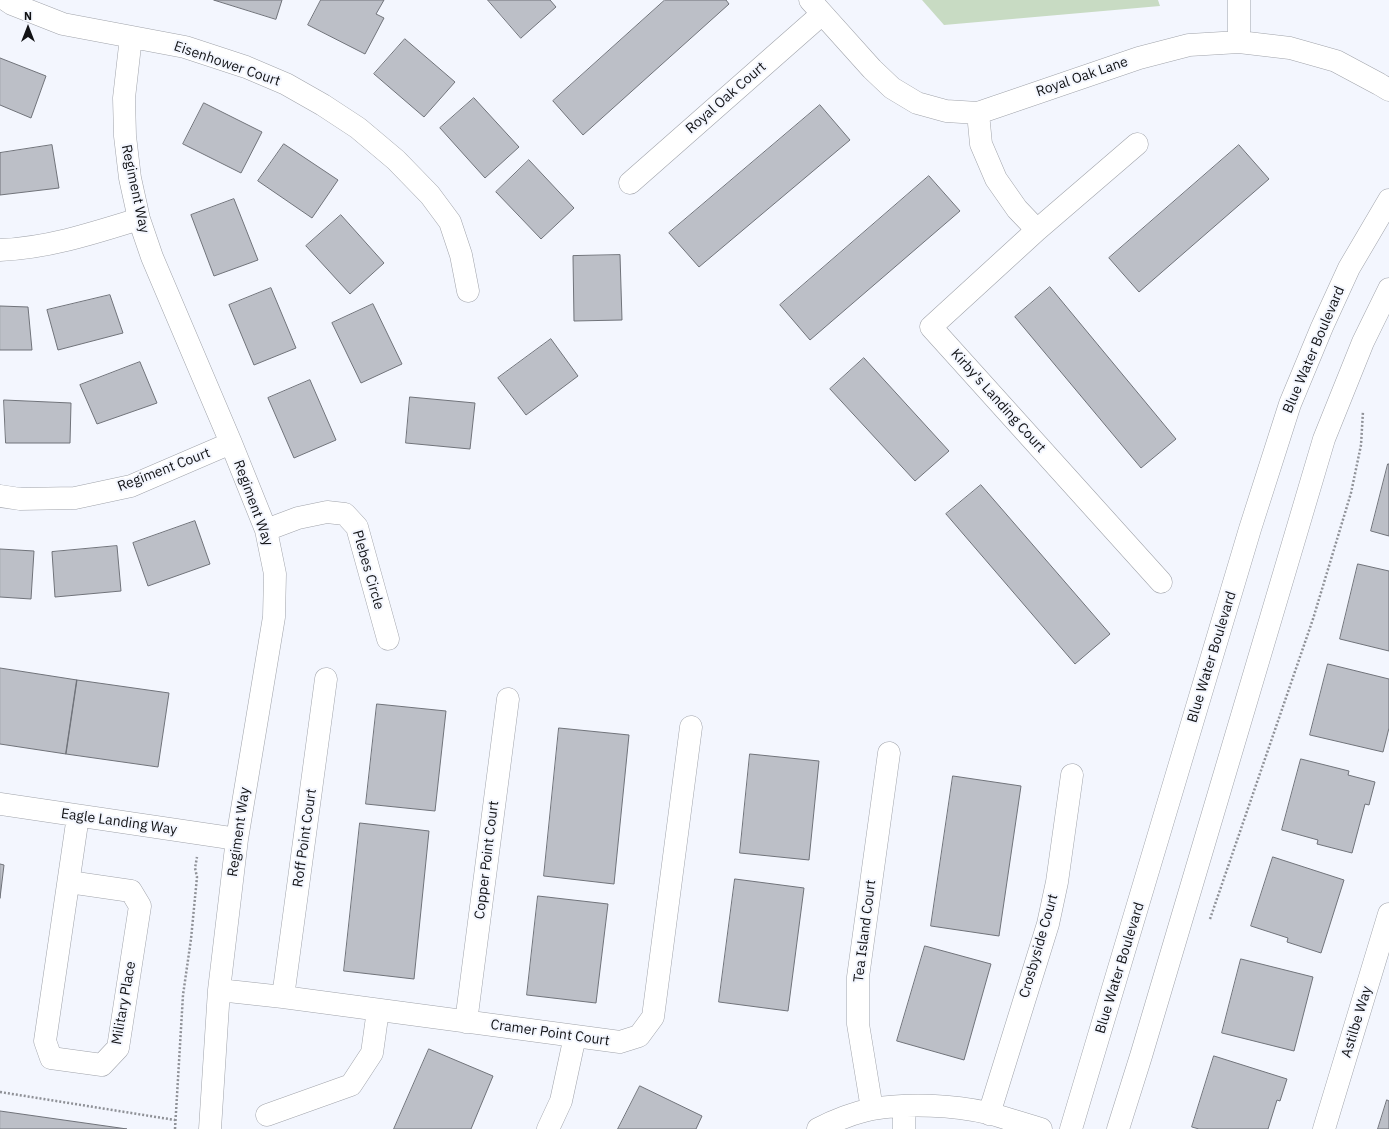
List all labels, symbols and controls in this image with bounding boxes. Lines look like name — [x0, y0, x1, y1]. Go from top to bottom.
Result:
north arrow — [8, 8, 48, 48]
text: N — [24, 9, 32, 23]
street label: Eisenhower Court — [172, 38, 282, 90]
street label: Royal Oak Lane — [1034, 53, 1130, 101]
street label: Royal Oak Court — [683, 59, 769, 137]
street label: Regiment Way — [117, 143, 153, 235]
street label: Blue Water Boulevard — [1280, 284, 1348, 416]
street label: Kirby's Landing Court — [947, 346, 1049, 456]
street label: Regiment Court — [115, 445, 213, 495]
street label: Regiment Way — [230, 458, 276, 548]
street label: Plebes Circle — [349, 528, 387, 612]
street label: Blue Water Boulevard — [1184, 589, 1240, 725]
street label: Regiment Way — [224, 786, 254, 878]
street label: Roff Point Court — [290, 788, 320, 888]
street label: Copper Point Court — [471, 800, 503, 920]
street label: Eagle Landing Way — [60, 806, 178, 838]
street label: Tea Island Court — [850, 879, 880, 983]
street label: Crosbyside Court — [1016, 892, 1062, 1000]
street label: Blue Water Boulevard — [1092, 900, 1148, 1036]
street label: Military Place — [108, 960, 140, 1046]
street label: Astilbe Way — [1338, 984, 1376, 1060]
street label: Cramer Point Court — [489, 1016, 611, 1050]

